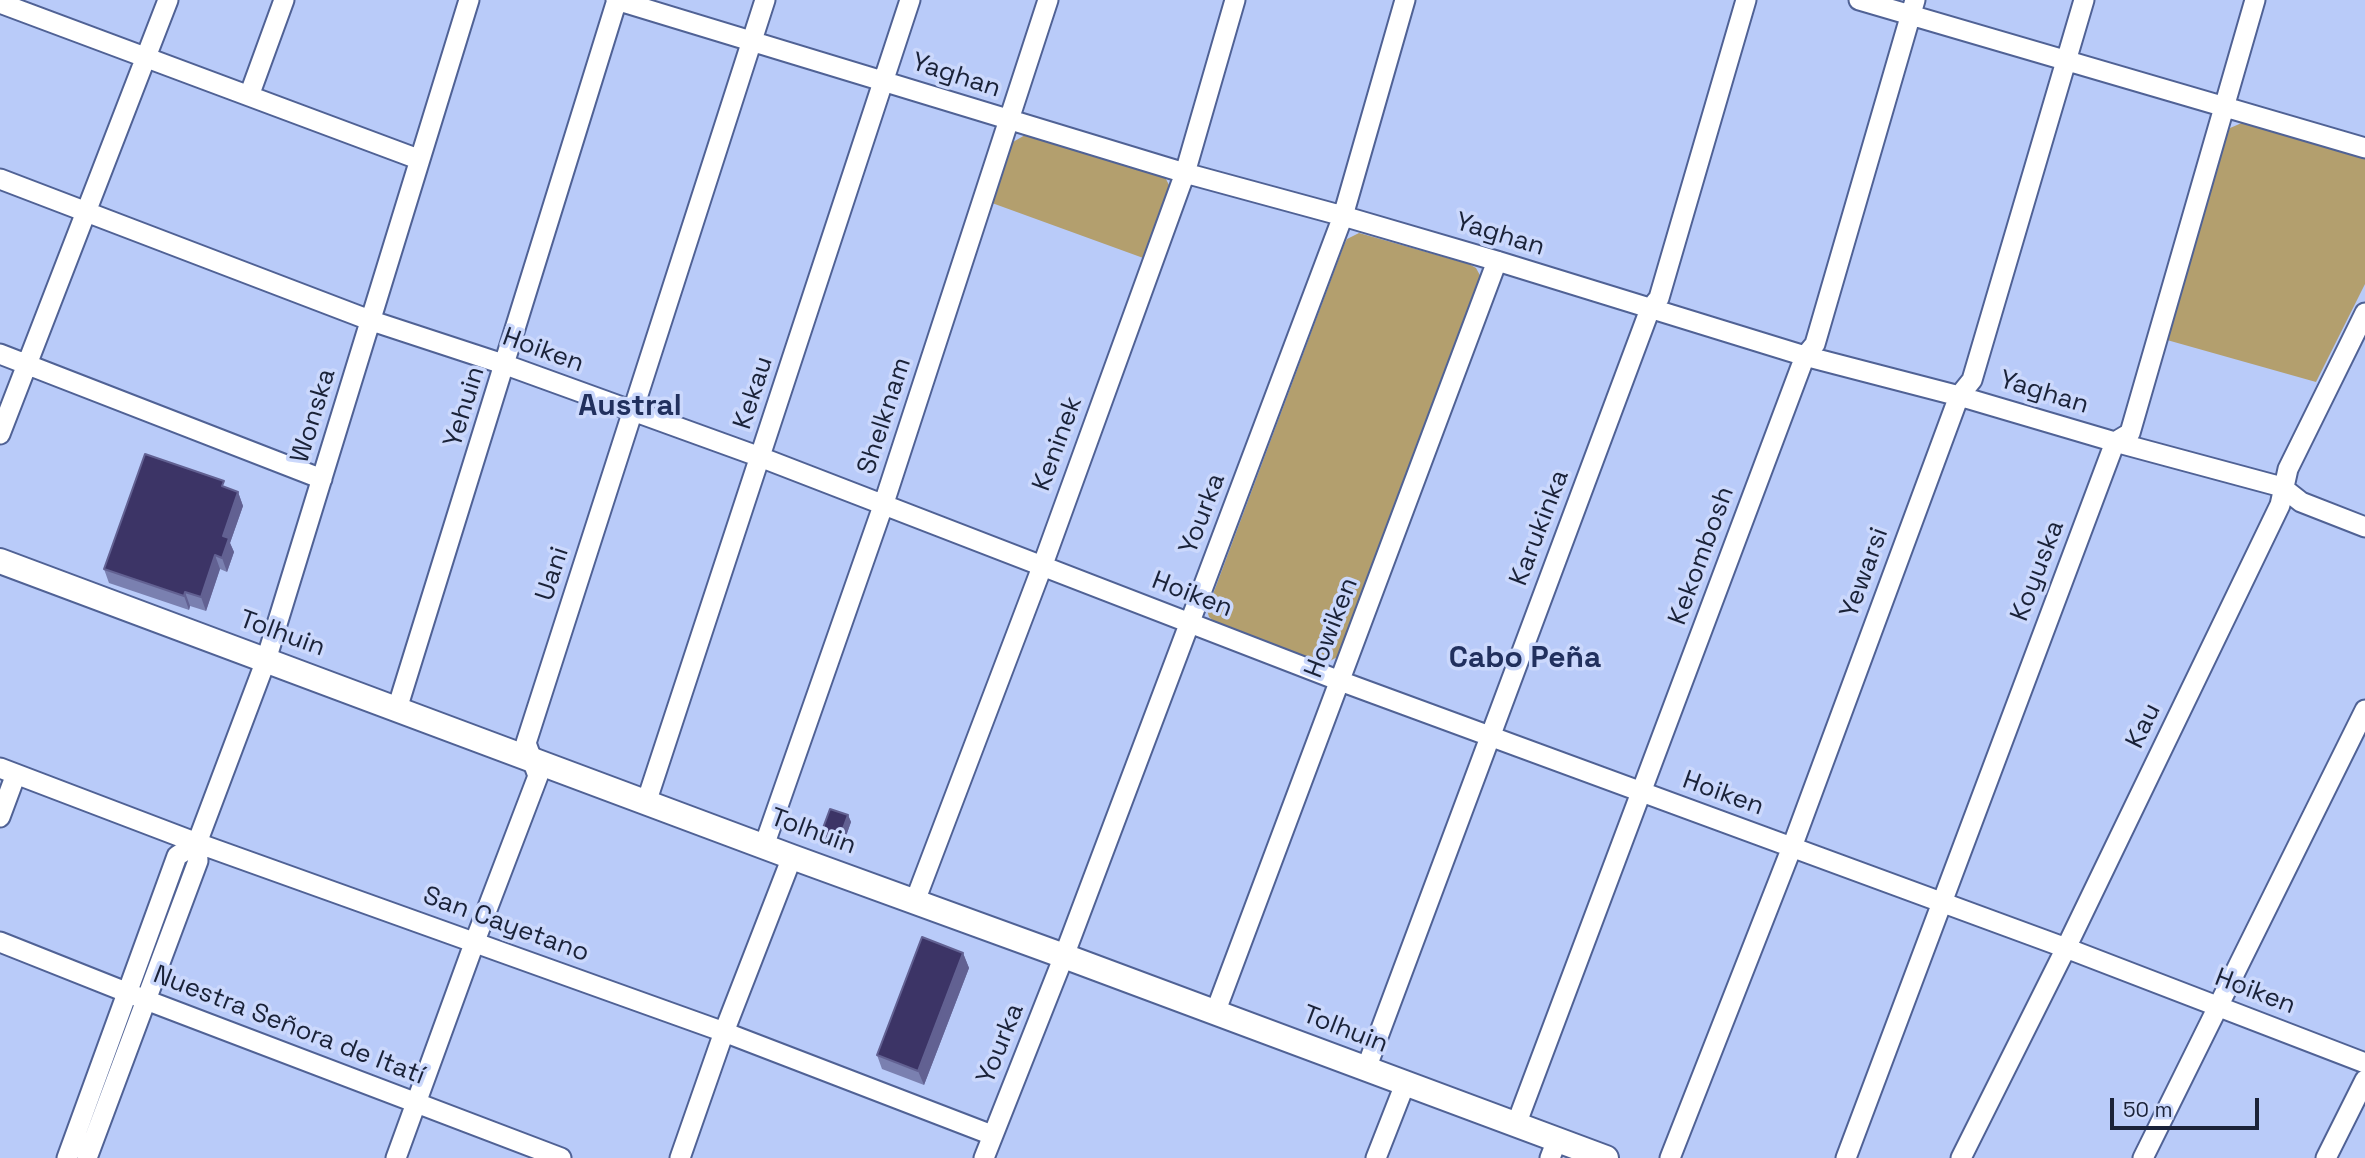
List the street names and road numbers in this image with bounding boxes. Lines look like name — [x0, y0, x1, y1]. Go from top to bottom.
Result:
street label: Yaghan — [907, 47, 1005, 105]
street label: Yaghan — [1452, 207, 1548, 263]
street label: Hoiken — [498, 322, 588, 380]
street label: Kekau — [728, 353, 780, 433]
street label: Shelknam — [851, 354, 919, 478]
street label: Yehuin — [438, 363, 492, 451]
street label: Wonska — [285, 365, 343, 467]
street label: Yaghan — [1996, 365, 2092, 421]
street label: Keninek — [1027, 392, 1089, 496]
street label: Karukinka — [1504, 466, 1576, 590]
street label: Yourka — [1173, 469, 1233, 559]
street label: Kekombosh — [1663, 483, 1741, 629]
street label: Koyuska — [2005, 516, 2071, 626]
street label: Yewarsi — [1834, 524, 1896, 622]
street label: Uani — [530, 543, 576, 605]
street label: Hoiken — [1147, 565, 1237, 625]
street label: Howiken — [1299, 574, 1365, 682]
street label: Tolhuin — [235, 604, 329, 664]
street label: Kau — [2120, 698, 2168, 754]
street label: Hoiken — [1678, 765, 1768, 823]
street label: Tolhuin — [766, 802, 860, 862]
street label: San Cayetano — [419, 881, 593, 969]
street label: Nuestra Señora de Itatí — [149, 960, 429, 1092]
street label: Hoiken — [2210, 962, 2300, 1022]
street label: Yourka — [971, 999, 1031, 1089]
street label: Tolhuin — [1298, 999, 1392, 1061]

